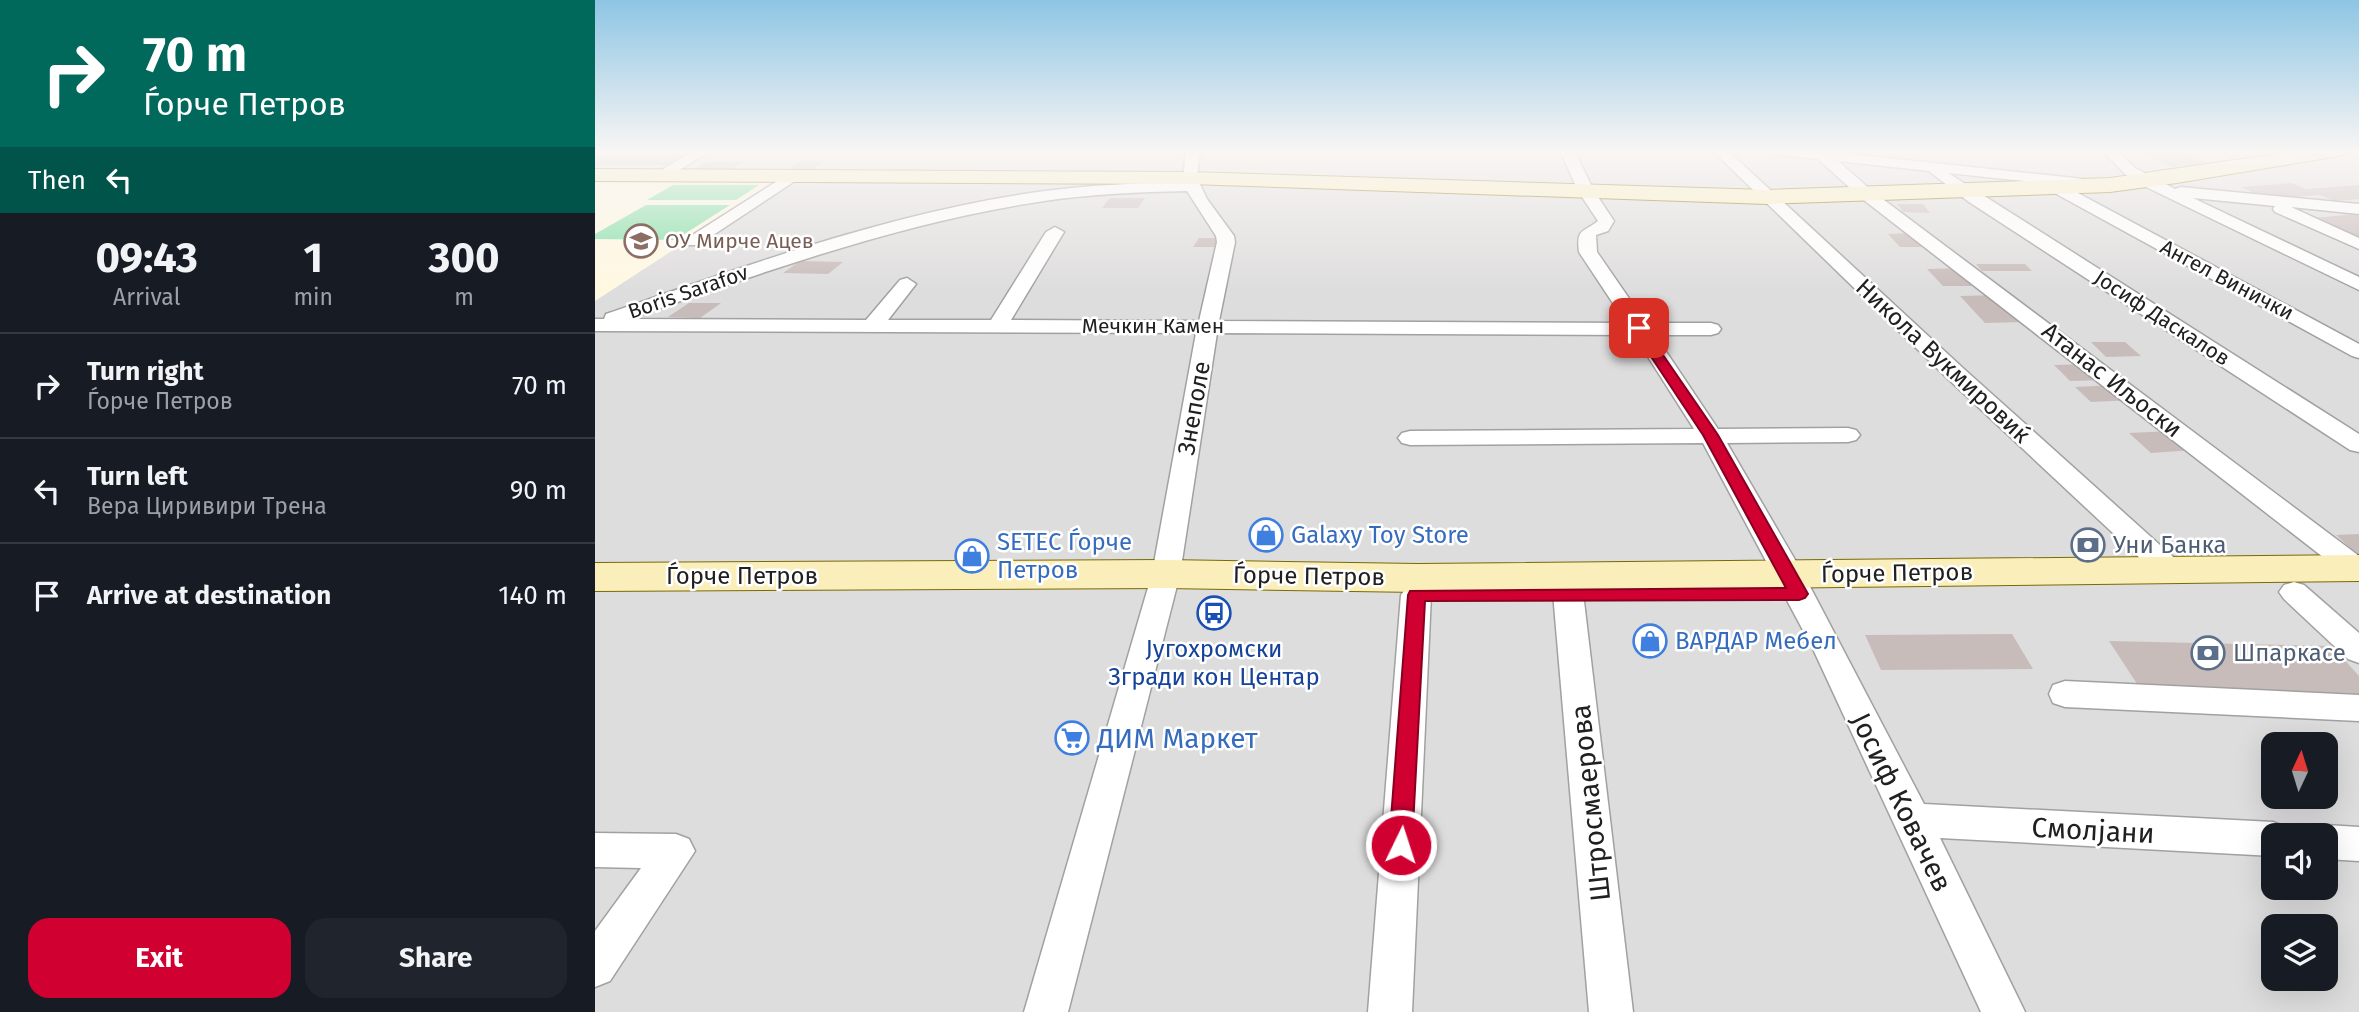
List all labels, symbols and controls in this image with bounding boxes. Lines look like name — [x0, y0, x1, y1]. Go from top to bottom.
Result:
text: 70 m — [143, 25, 247, 84]
icon: right — [28, 28, 119, 119]
text: Ѓорче Петров — [143, 85, 346, 123]
icon: left — [100, 161, 138, 199]
text: Then — [28, 165, 86, 196]
school or university icon: ОУ Мирче Ацев — [622, 222, 660, 260]
place label: ОУ Мирче Ацев — [665, 228, 814, 254]
text: 09:43 — [95, 233, 198, 283]
text: 1 — [303, 233, 323, 283]
text: 300 — [429, 233, 500, 283]
street label: Ангел Винички — [2156, 234, 2298, 326]
street label: Boris Sarafov — [624, 259, 752, 325]
street label: Јосиф Даскалов — [2089, 264, 2235, 372]
street label: Никола Вукмировиќ — [1850, 273, 2036, 449]
text: Arrival — [113, 283, 180, 311]
text: min — [293, 283, 333, 311]
text: m — [454, 283, 474, 311]
pin — [1609, 298, 1669, 358]
icon: arrive — [1620, 309, 1658, 347]
street label: Мечкин Камен — [1082, 313, 1224, 339]
street label: Aтанас Иљоски — [2037, 317, 2187, 443]
text: Turn right — [87, 356, 204, 387]
street label: Знеполе — [1172, 359, 1216, 457]
icon: right — [28, 367, 66, 405]
text: 70 m — [512, 370, 567, 401]
text: Ѓорче Петров — [87, 387, 233, 415]
text: Turn left — [87, 461, 188, 492]
icon: left — [28, 472, 66, 510]
text: 90 m — [510, 475, 567, 506]
text: Вера Циривири Трена — [87, 492, 327, 520]
shop icon: Galaxy Toy Store — [1247, 516, 1285, 554]
place label: Galaxy Toy Store — [1291, 521, 1469, 549]
bank icon: Уни Банка — [2069, 526, 2107, 564]
place label: SETEC Ѓорче Петров — [997, 527, 1132, 584]
place label: Уни Банка — [2113, 531, 2227, 559]
shop icon: SETEC Ѓорче Петров — [953, 537, 991, 575]
street label: Ѓорче Петров — [1821, 557, 1973, 588]
street label: Ѓорче Петров — [1233, 560, 1385, 591]
street label: Ѓорче Петров — [666, 561, 818, 590]
icon: arrive — [28, 577, 66, 615]
text: Arrive at destination — [87, 580, 331, 611]
text: 140 m — [498, 580, 567, 611]
bus stop icon: Југохромски Згради кон Центар — [1195, 594, 1233, 632]
shop icon: ВАРДАР Мебел — [1631, 622, 1669, 660]
place label: ВАРДАР Мебел — [1675, 627, 1837, 655]
bank icon: Шпаркасе — [2189, 634, 2227, 672]
place label: Југохромски Згради кон Центар — [1108, 635, 1320, 691]
place label: Шпаркасе — [2233, 639, 2346, 667]
street label: Штросмаерова — [1564, 703, 1617, 903]
street label: Јосиф Ковачев — [1844, 707, 1959, 897]
supermarket icon: ДИМ Маркет — [1053, 719, 1091, 757]
place label: ДИМ Маркет — [1096, 722, 1258, 755]
north arrow — [2261, 732, 2338, 808]
map controls — [2261, 732, 2338, 991]
position arrow — [1364, 808, 1438, 882]
street label: Смолјани — [2031, 811, 2155, 850]
button: sound — [2261, 823, 2338, 900]
button: layers — [2261, 914, 2338, 991]
button: Exit — [28, 918, 291, 998]
button: Share — [305, 918, 567, 998]

